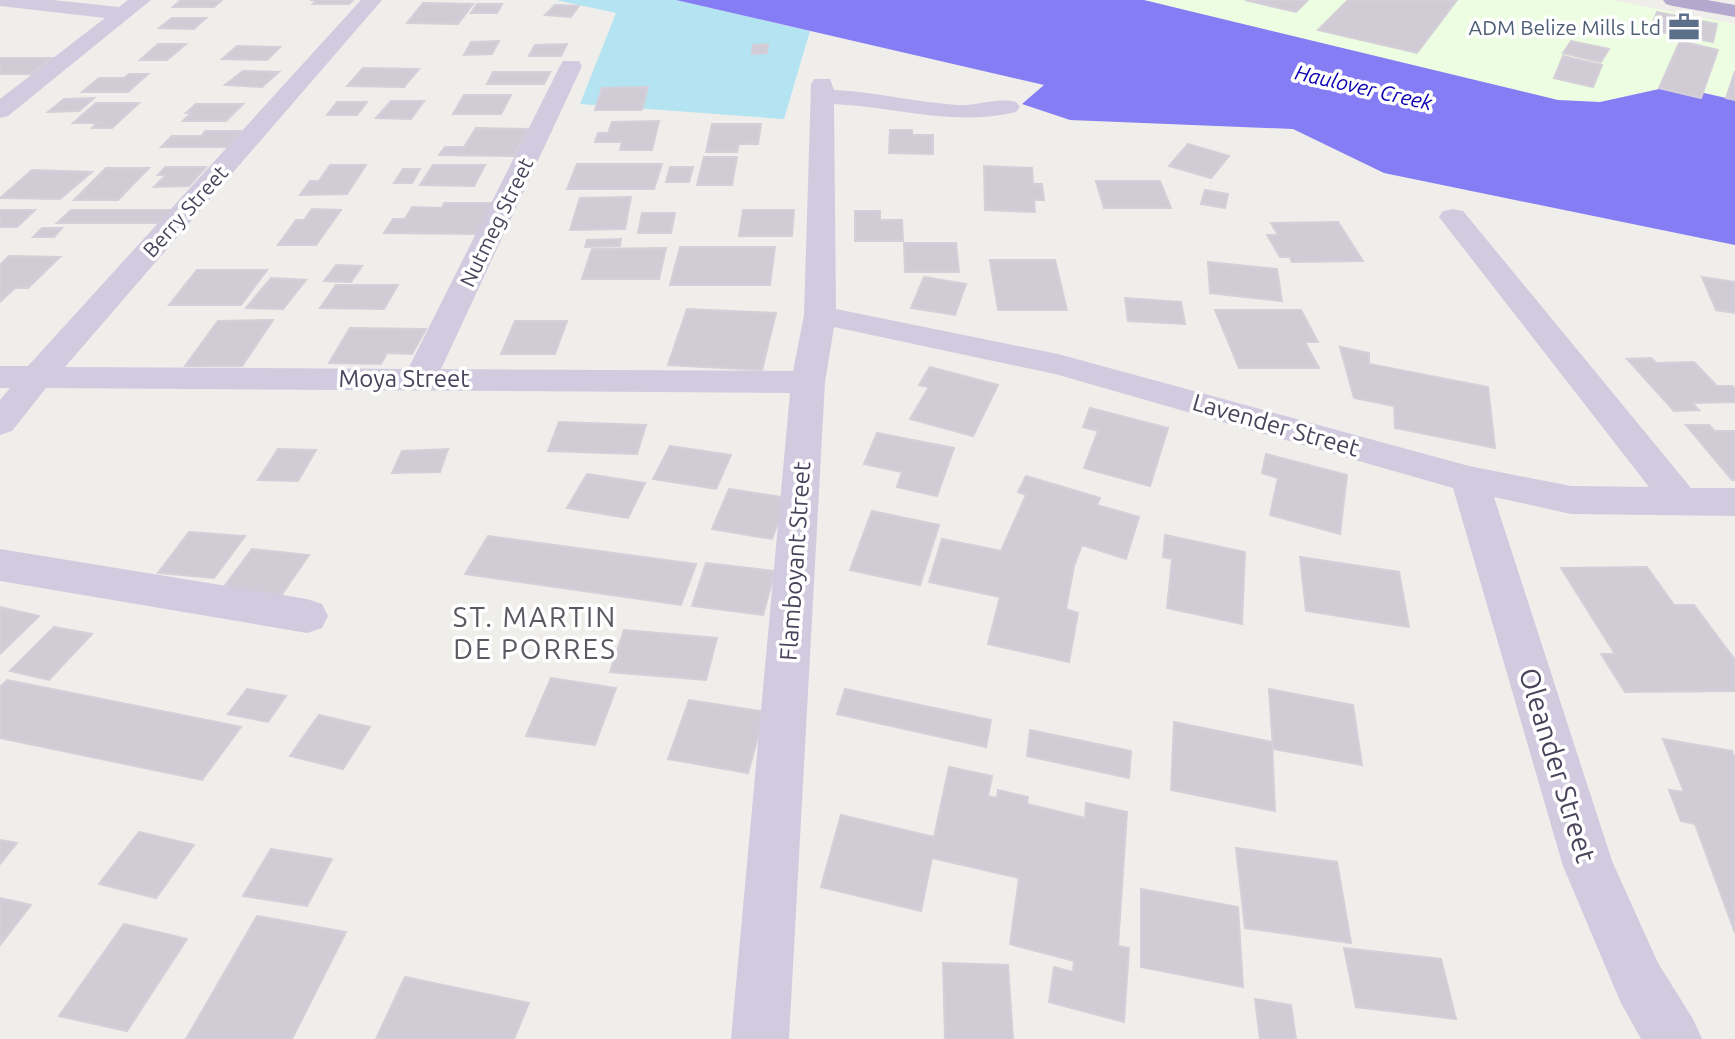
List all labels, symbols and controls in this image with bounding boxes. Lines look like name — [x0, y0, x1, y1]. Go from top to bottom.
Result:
office icon: ADM Belize Mills Ltd — [1667, 10, 1701, 44]
place label: ADM Belize Mills Ltd — [1469, 15, 1661, 39]
water label: Haulover Creek — [1293, 60, 1435, 115]
street label: Nutmeg Street — [454, 154, 538, 290]
street label: Berry Street — [138, 160, 232, 262]
street label: Moya Street — [338, 365, 470, 392]
street label: Lavender Street — [1190, 388, 1363, 462]
street label: Flamboyant Street — [775, 460, 815, 661]
district label: ST. MARTIN DE PORRES — [453, 601, 617, 664]
street label: Oleander Street — [1514, 664, 1602, 866]

